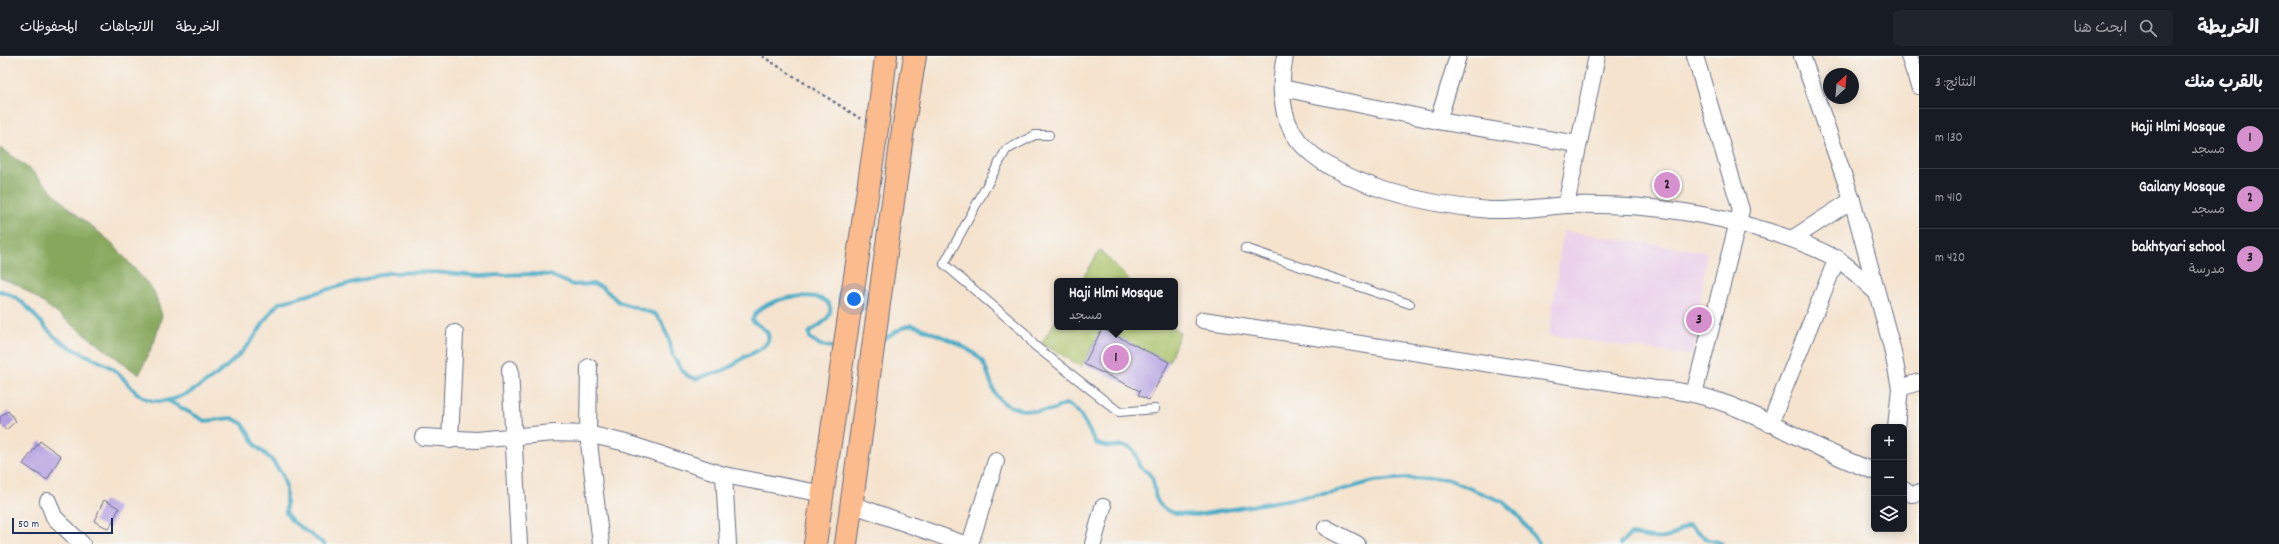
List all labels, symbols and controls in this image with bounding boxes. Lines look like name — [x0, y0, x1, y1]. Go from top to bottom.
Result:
search box — [1893, 10, 2173, 46]
text: الخريطة — [2197, 16, 2259, 43]
icon: search — [2137, 17, 2159, 39]
text: المحفوظات — [20, 18, 78, 38]
text: الاتجاهات — [100, 18, 154, 38]
text: الخريطة — [176, 18, 219, 38]
text: ابحث هنا — [2074, 18, 2127, 40]
north arrow — [1823, 68, 1859, 104]
text: بالقرب منك — [2185, 72, 2263, 96]
text: النتائج: 3 — [1935, 74, 1976, 93]
text: Haji Hlmi Mosque — [2131, 117, 2225, 139]
text: 130 m — [1935, 129, 1963, 148]
text: 1 — [2249, 129, 2251, 148]
text: مسجد — [2192, 141, 2225, 160]
pin: 2 — [1654, 170, 1680, 200]
text: Gailany Mosque — [2139, 177, 2225, 199]
text: 410 m — [1935, 189, 1962, 208]
text: 2 — [2247, 189, 2253, 208]
text: مسجد — [2192, 201, 2225, 220]
text: bakhtyari school — [2132, 237, 2225, 259]
text: 420 m — [1935, 249, 1965, 268]
text: 3 — [2247, 249, 2253, 268]
text: مدرسة — [2189, 261, 2225, 280]
popup — [1054, 278, 1178, 330]
text: Haji Hlmi Mosque — [1069, 283, 1163, 305]
your location — [844, 289, 864, 309]
pin: 3 — [1686, 305, 1712, 335]
text: مسجد — [1069, 307, 1102, 326]
pin: 1 — [1103, 343, 1129, 373]
map controls — [1871, 424, 1907, 532]
button: + — [1871, 424, 1907, 460]
button: − — [1871, 460, 1907, 496]
button: layers — [1871, 496, 1907, 532]
scale bar — [12, 516, 113, 535]
text: 50 m — [18, 517, 39, 533]

